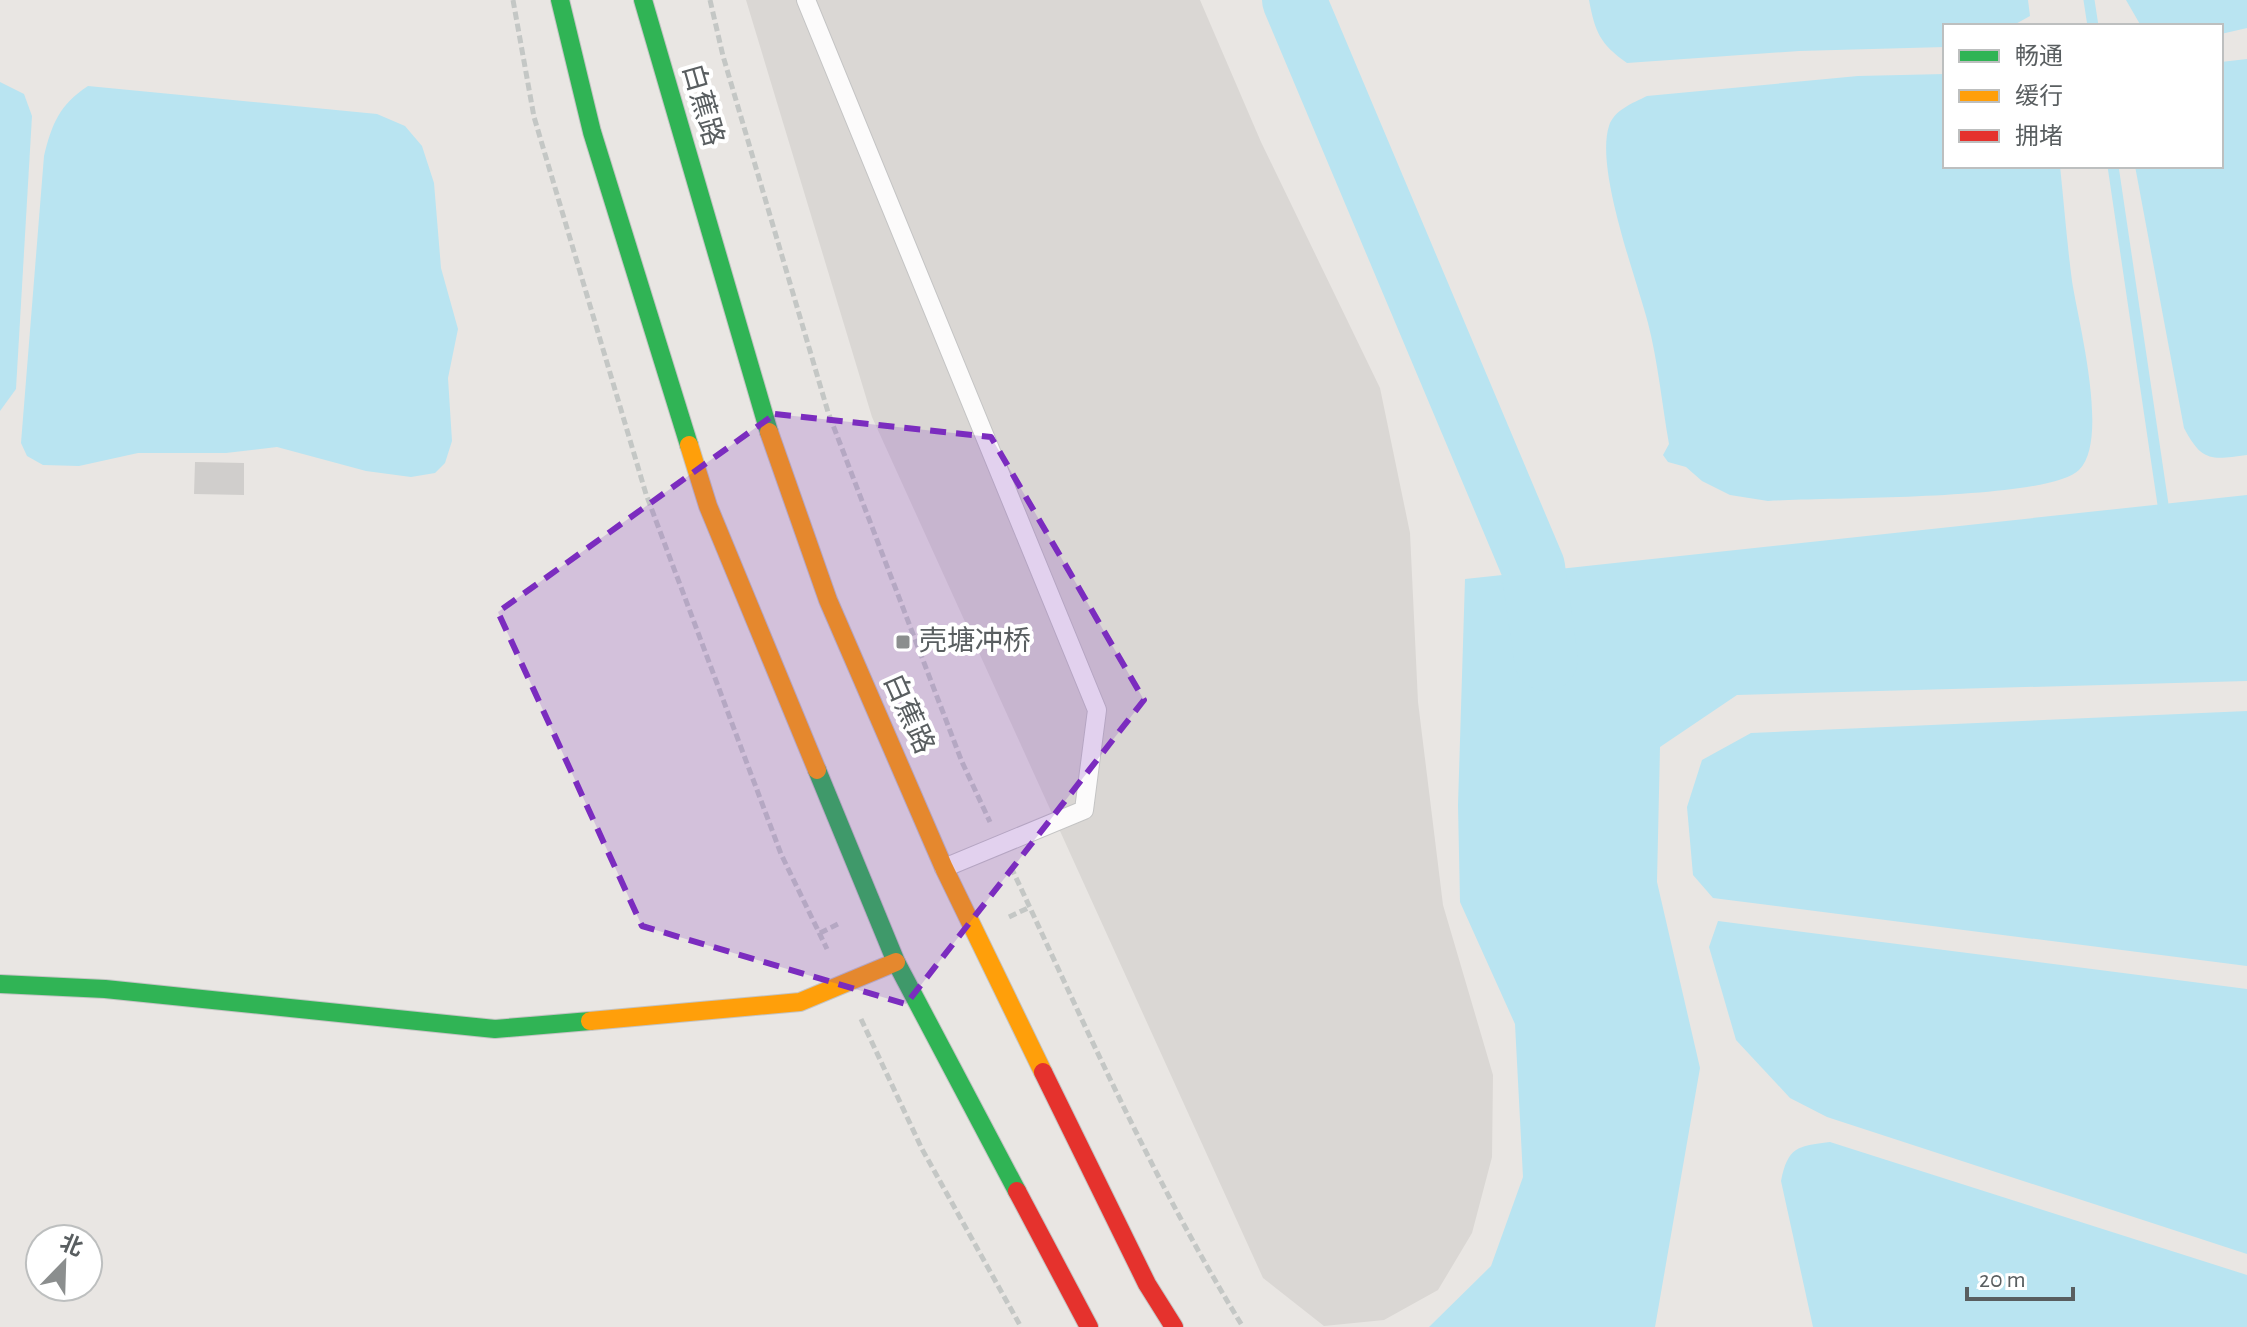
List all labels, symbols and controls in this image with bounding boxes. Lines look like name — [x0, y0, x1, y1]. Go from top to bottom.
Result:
legend — [1943, 24, 2223, 168]
text: 畅通 — [2015, 43, 2063, 69]
street label: 白蕉路 — [677, 60, 729, 149]
text: 缓行 — [2015, 83, 2063, 109]
text: 拥堵 — [2015, 123, 2063, 149]
place label: 壳塘冲桥 — [919, 626, 1031, 656]
marker: 壳塘冲桥 — [894, 633, 912, 651]
street label: 白蕉路 — [878, 669, 940, 758]
north arrow — [24, 1223, 104, 1303]
text: 北 — [57, 1230, 86, 1260]
scale bar — [1967, 1251, 2073, 1301]
text: 20 m — [1979, 1268, 2026, 1292]

